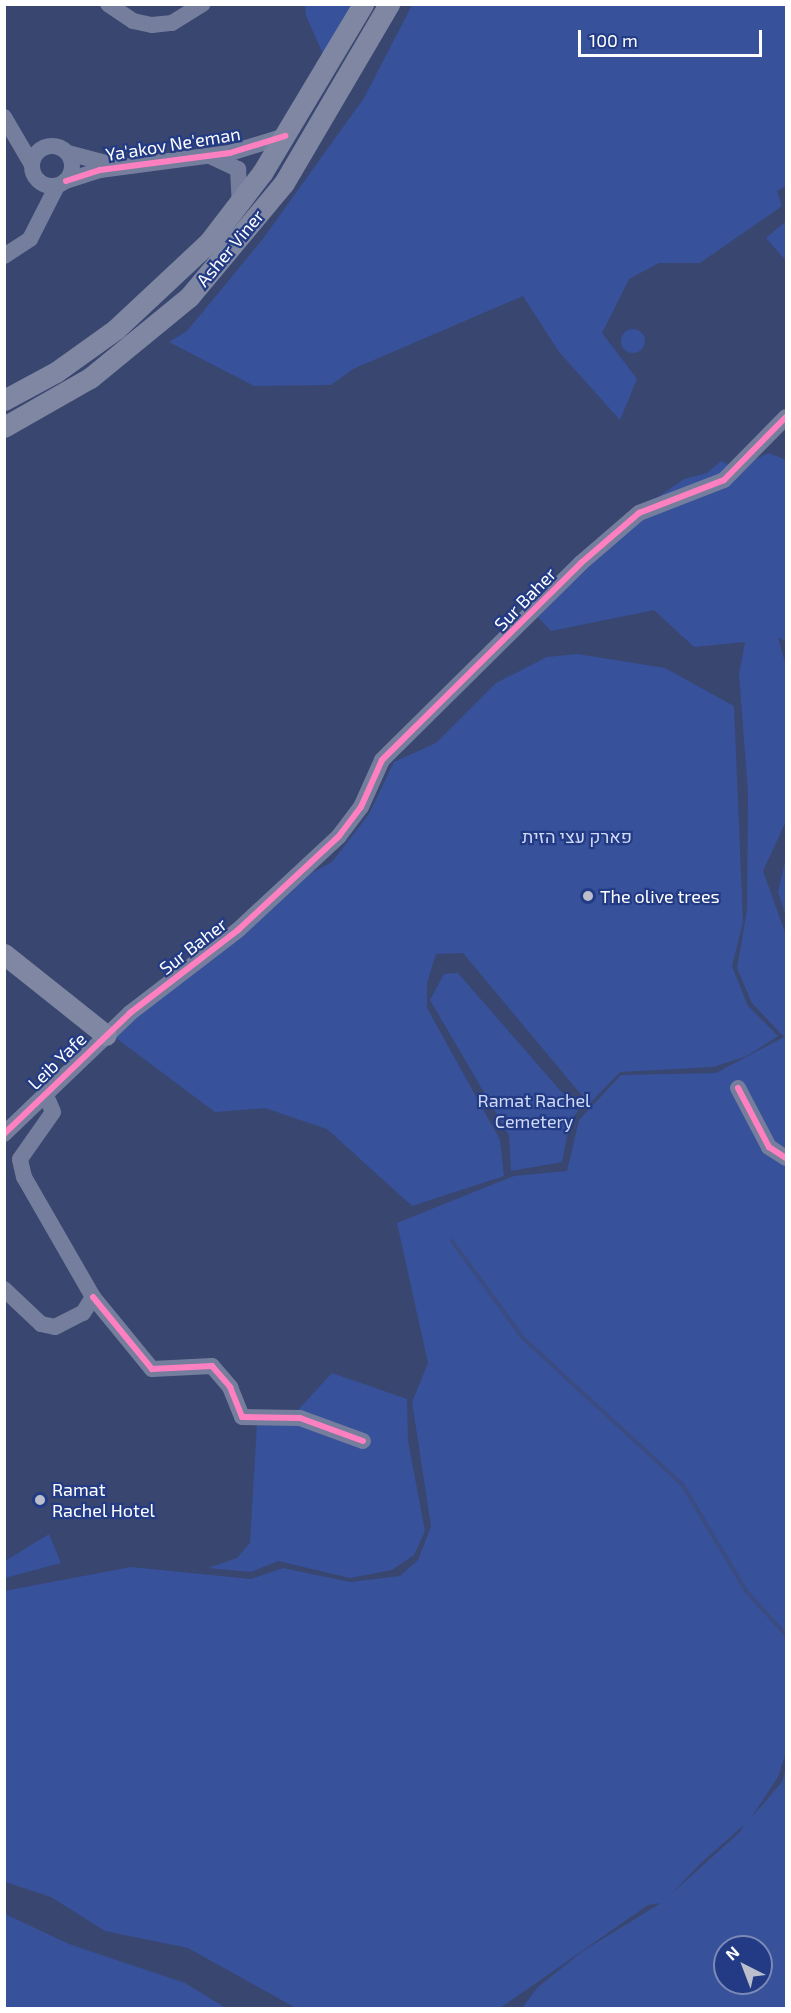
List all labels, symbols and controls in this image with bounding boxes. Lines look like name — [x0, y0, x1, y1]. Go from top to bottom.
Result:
scale bar — [581, 18, 766, 56]
text: 100 m — [589, 29, 638, 51]
street label: Ya'akov Ne'eman — [104, 123, 242, 165]
street label: Asher Viner — [191, 205, 269, 291]
street label: Sur Baher — [489, 563, 561, 635]
park label: פארק עצי הזית — [522, 825, 632, 847]
place label: The olive trees — [600, 885, 720, 907]
marker: The olive trees — [581, 889, 595, 903]
street label: Sur Baher — [155, 913, 231, 979]
street label: Leib Yafe — [23, 1028, 91, 1094]
park label: Ramat Rachel Cemetery — [478, 1090, 590, 1132]
place label: Ramat Rachel Hotel — [52, 1479, 155, 1522]
marker: Ramat Rachel Hotel — [33, 1493, 47, 1507]
north arrow — [713, 1935, 773, 1995]
text: N — [721, 1942, 743, 1964]

